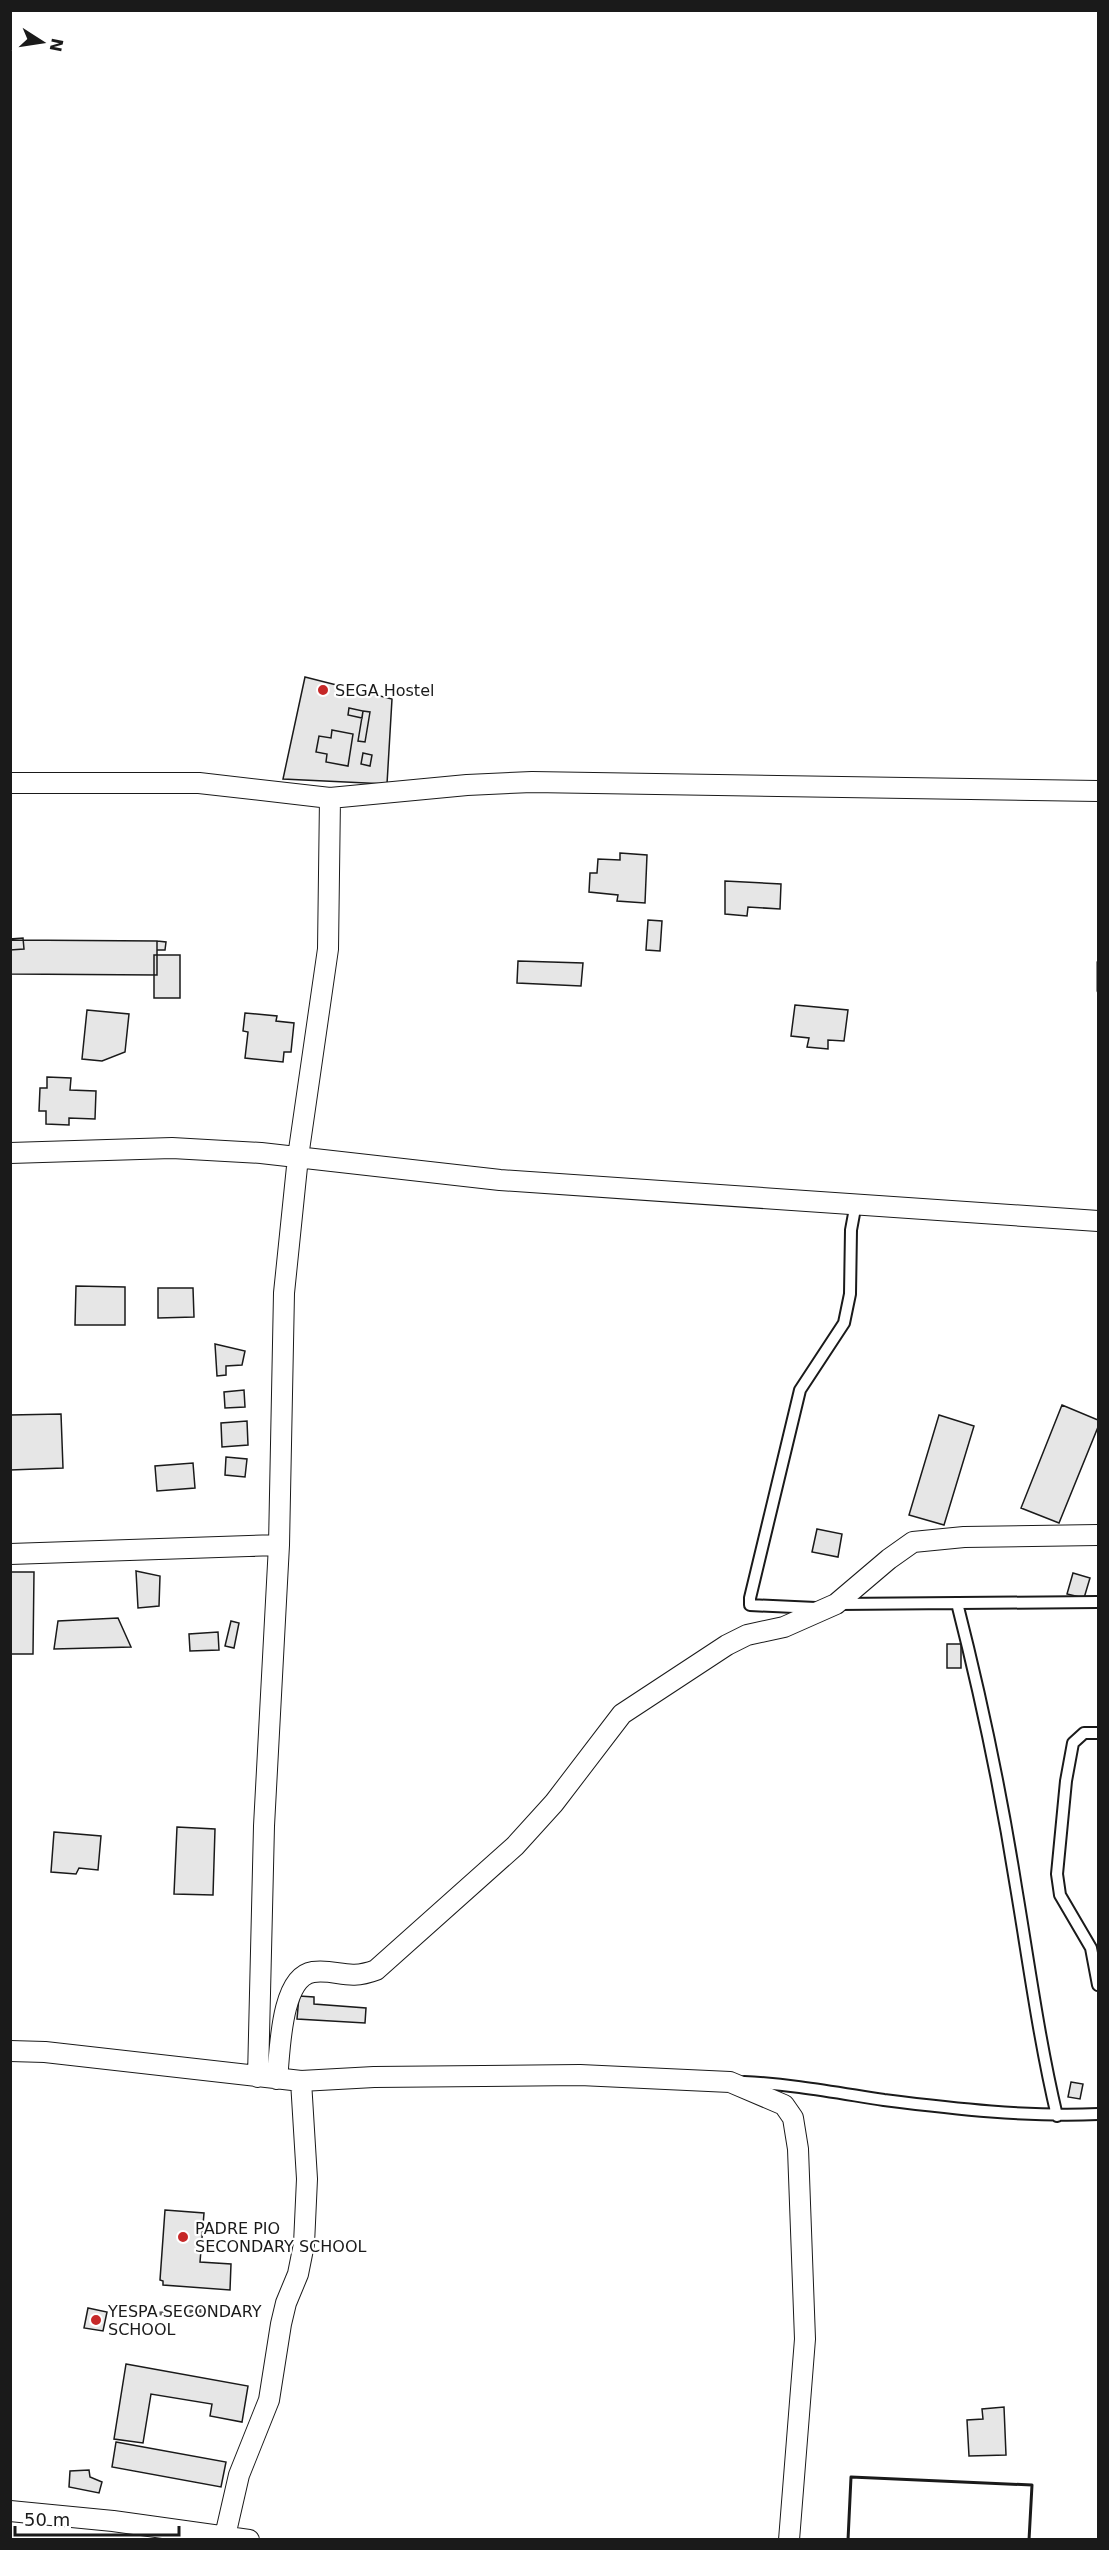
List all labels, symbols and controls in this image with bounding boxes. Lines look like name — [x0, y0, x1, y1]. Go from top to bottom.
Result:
north arrow — [12, 12, 72, 72]
text: N — [45, 36, 67, 54]
place label: SEGA Hostel — [335, 681, 434, 700]
marker: SEGA Hostel — [316, 683, 330, 697]
place label: PADRE PIO SECONDARY SCHOOL — [195, 2219, 366, 2256]
marker: PADRE PIO SECONDARY SCHOOL — [176, 2230, 190, 2244]
place label: YESPA SECONDARY SCHOOL — [107, 2302, 262, 2339]
marker: YESPA SECONDARY SCHOOL — [89, 2313, 103, 2327]
scale bar — [15, 2499, 178, 2537]
text: 50 m — [24, 2509, 70, 2530]

